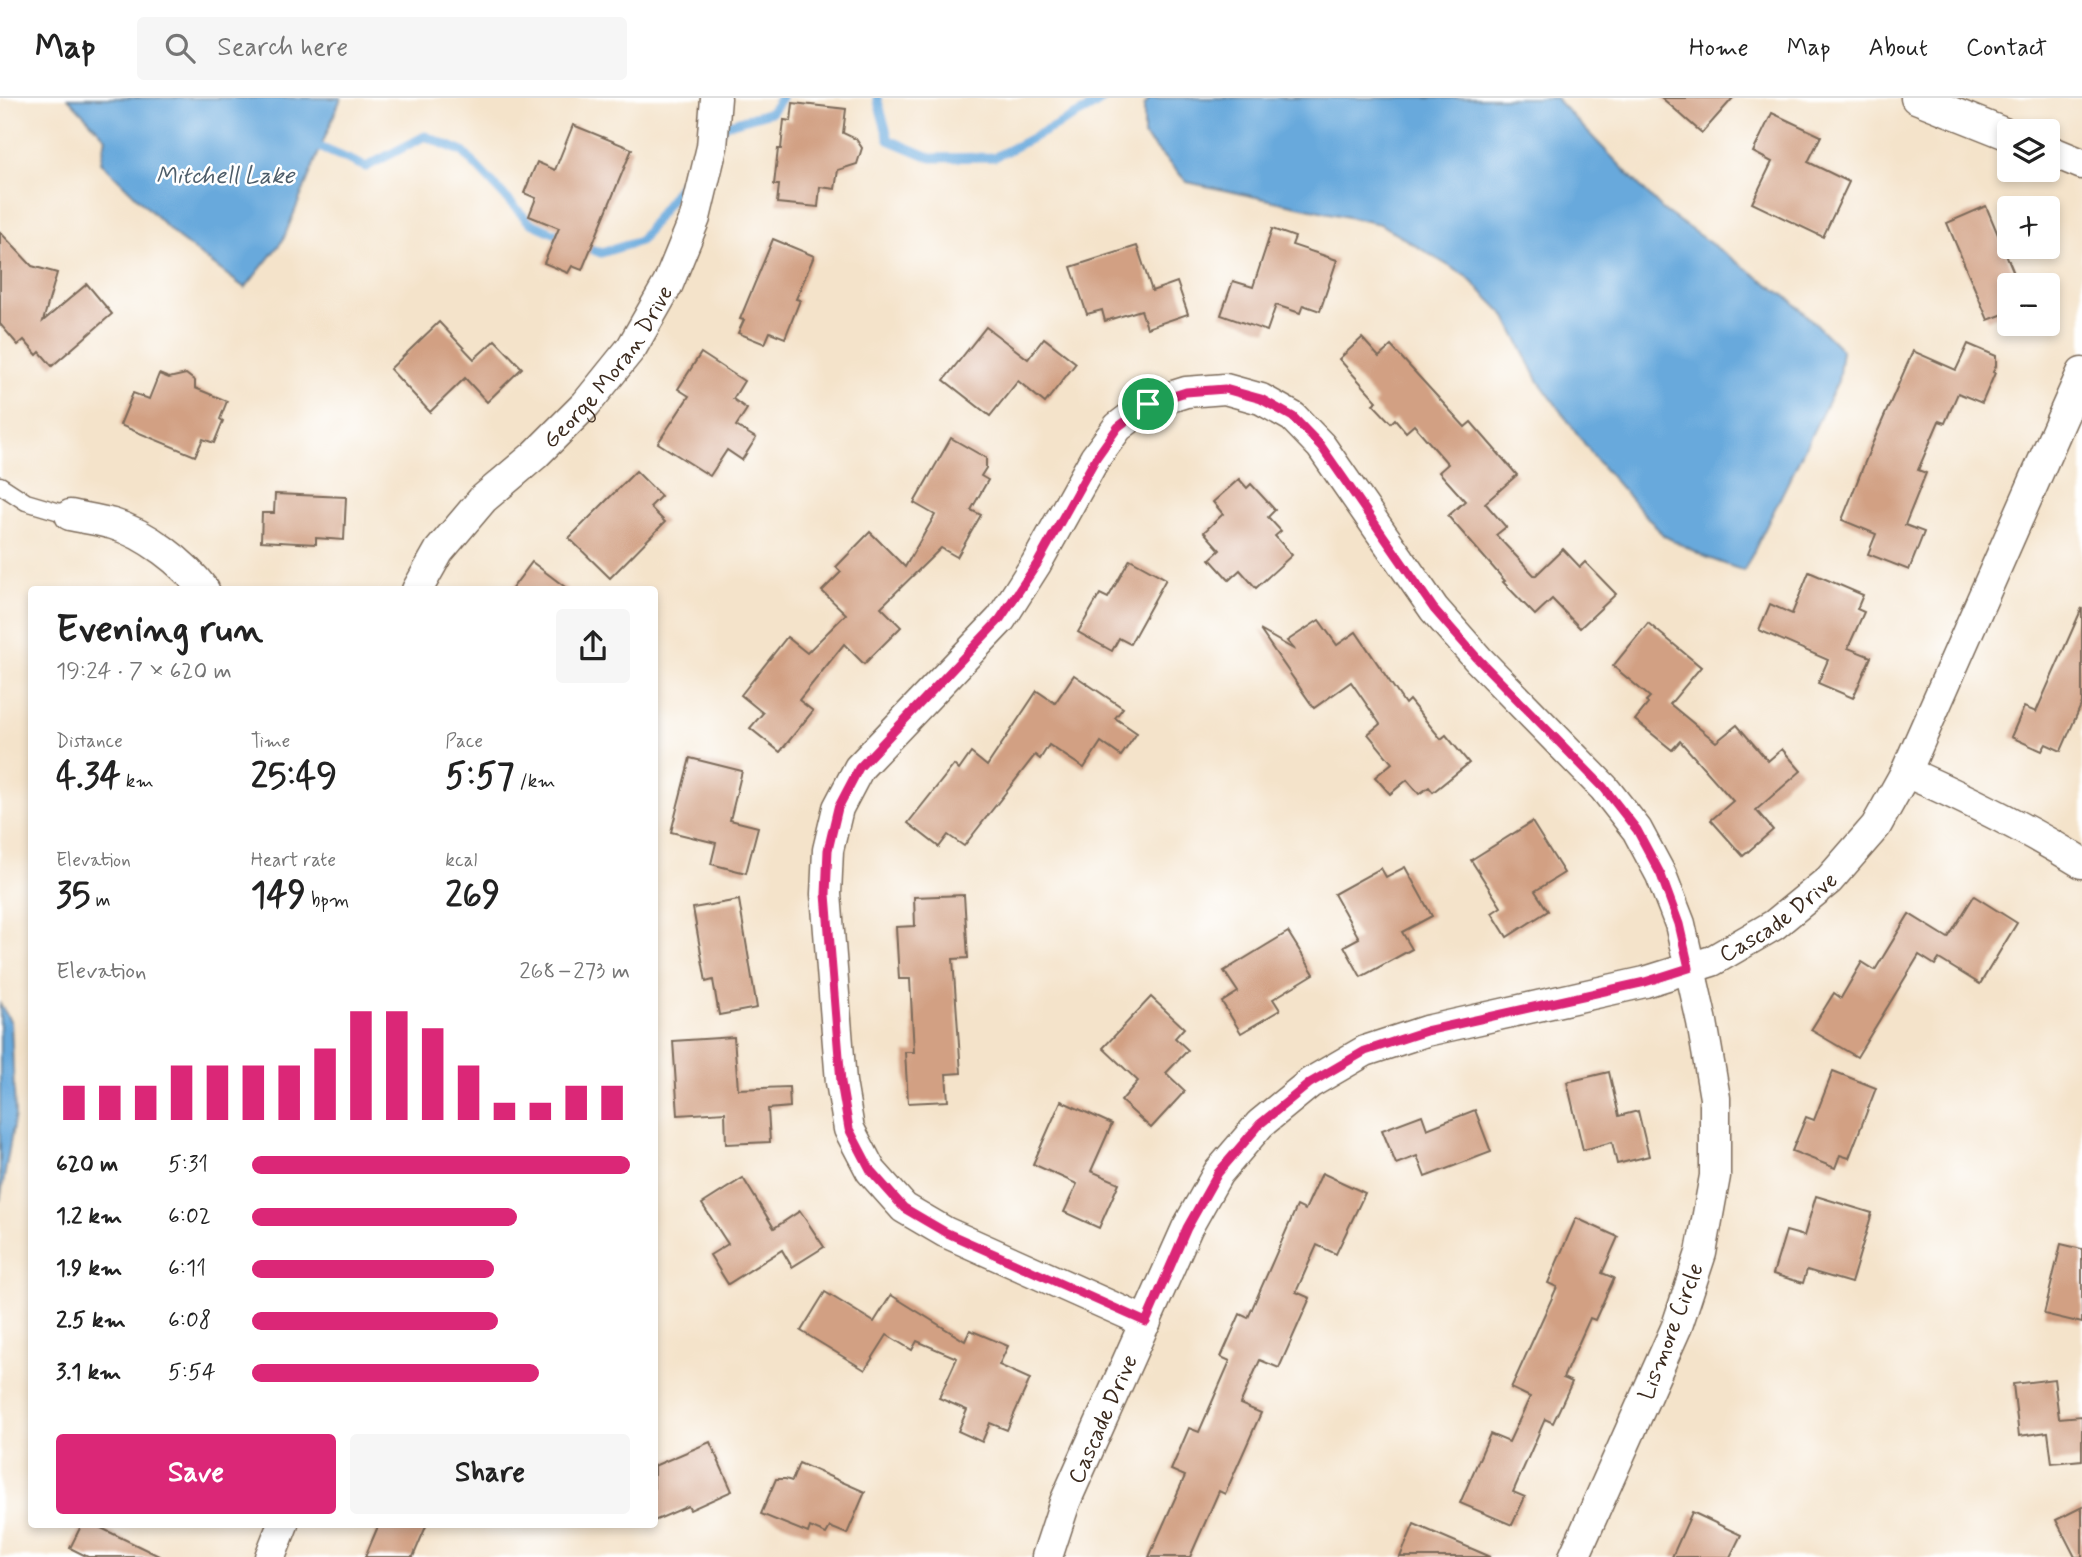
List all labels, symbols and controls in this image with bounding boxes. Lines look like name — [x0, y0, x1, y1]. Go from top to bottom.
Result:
search box — [137, 17, 627, 80]
text: Map — [35, 26, 95, 70]
icon: search — [161, 29, 199, 67]
text: Search here — [217, 31, 348, 65]
text: Home — [1689, 33, 1749, 64]
text: Map — [1787, 33, 1831, 64]
text: About — [1869, 33, 1928, 64]
text: Contact — [1966, 33, 2047, 64]
map controls — [1997, 119, 2060, 336]
button: layers — [1997, 119, 2060, 182]
water label: Mitchell Lake — [156, 161, 296, 192]
button: + — [1997, 196, 2060, 259]
button: − — [1997, 273, 2060, 336]
street label: George Moran Drive — [537, 281, 681, 456]
pin — [1118, 374, 1178, 434]
icon: arrive — [1129, 385, 1167, 423]
text: Evening run — [56, 606, 263, 655]
button: share — [556, 609, 630, 683]
text: 19:24 · 7 × 620 m — [56, 657, 232, 687]
text: Distance — [56, 729, 123, 754]
text: Time — [251, 729, 290, 754]
text: Pace — [445, 729, 483, 754]
text: 4.34 — [56, 754, 121, 800]
text: 25:49 — [251, 754, 337, 800]
text: 5:57 — [445, 754, 514, 800]
text: km — [121, 769, 154, 794]
text: /km — [514, 769, 555, 794]
text: Elevation — [56, 848, 131, 873]
text: Heart rate — [251, 848, 336, 873]
text: kcal — [445, 848, 477, 873]
street label: Cascade Drive — [1714, 867, 1846, 971]
text: 35 — [56, 873, 90, 919]
text: 149 — [251, 873, 306, 919]
text: 269 — [445, 873, 500, 919]
text: m — [90, 888, 111, 913]
text: bpm — [306, 888, 349, 913]
text: Elevation — [56, 957, 147, 987]
text: 268–273 m — [519, 957, 630, 987]
text: 620 m — [56, 1150, 118, 1180]
text: 5:31 — [168, 1150, 208, 1180]
text: 1.2 km — [56, 1202, 122, 1232]
text: 6:02 — [168, 1202, 211, 1232]
text: 1.9 km — [56, 1254, 122, 1284]
text: 6:11 — [168, 1254, 206, 1284]
street label: Lismore Circle — [1632, 1259, 1712, 1404]
text: 2.5 km — [56, 1306, 126, 1336]
text: 6:08 — [168, 1306, 211, 1336]
street label: Cascade Drive — [1062, 1350, 1146, 1489]
text: 3.1 km — [56, 1358, 121, 1388]
text: 5:54 — [168, 1358, 216, 1388]
button: Save — [56, 1434, 336, 1514]
button: Share — [350, 1434, 630, 1514]

